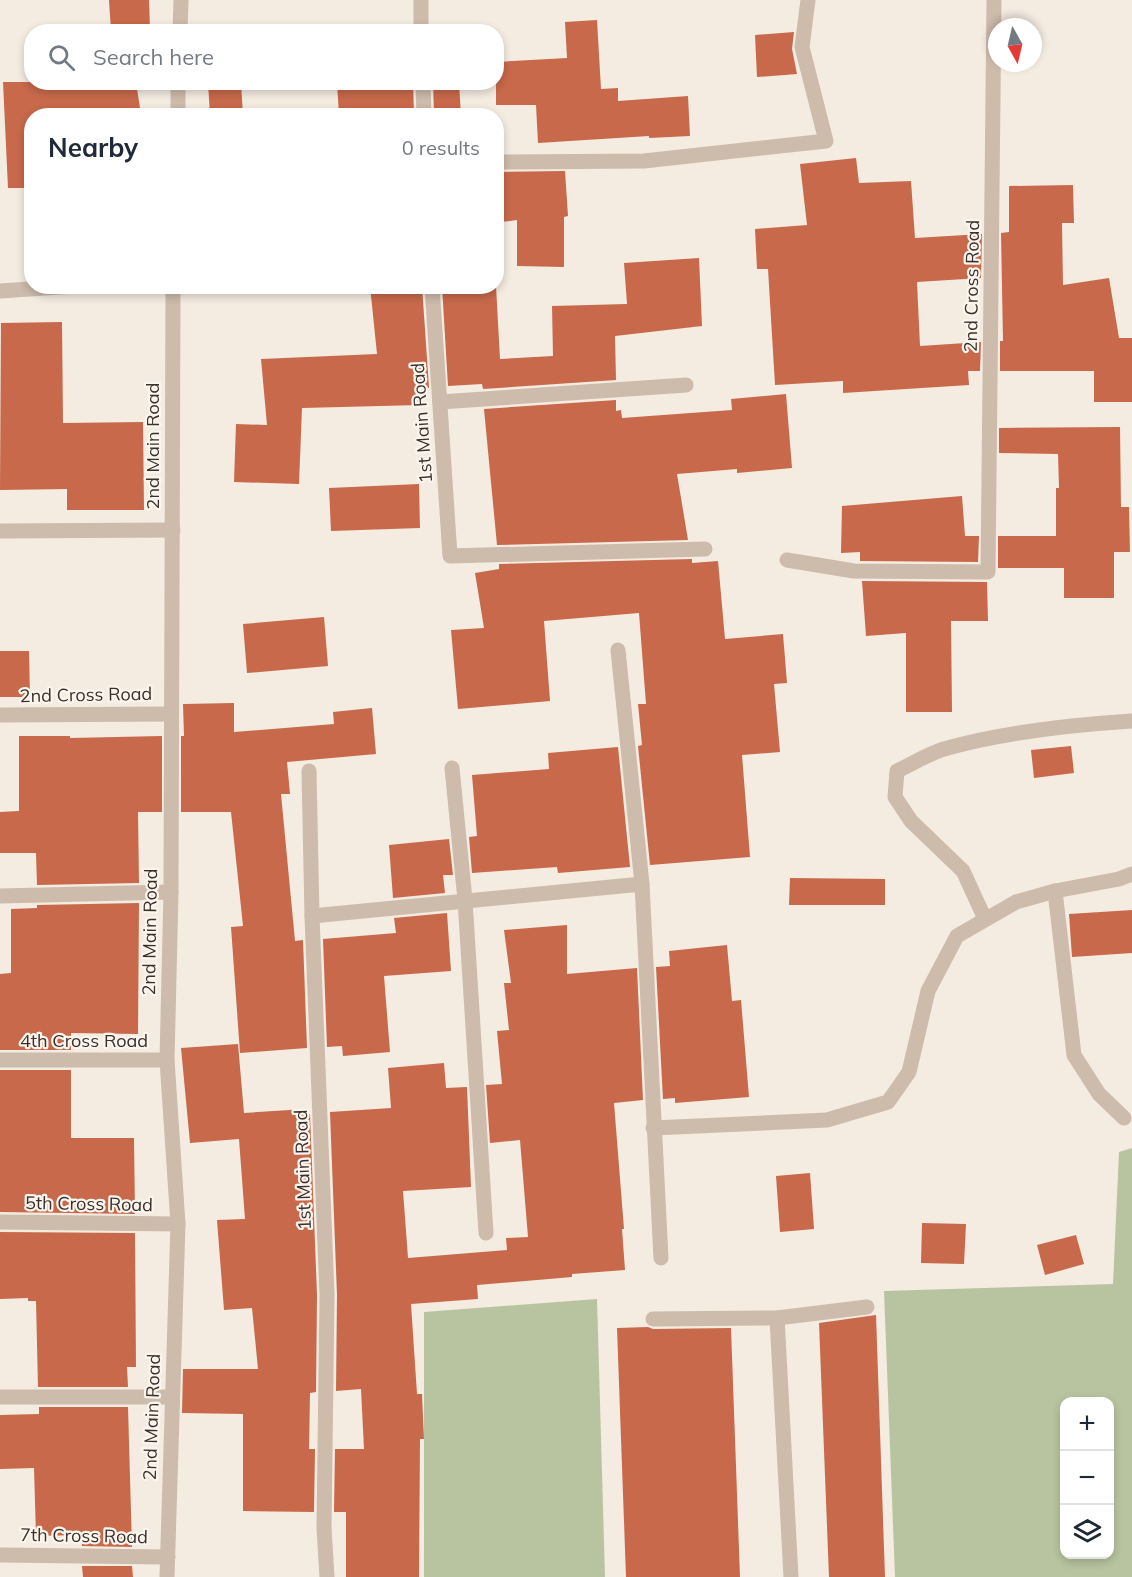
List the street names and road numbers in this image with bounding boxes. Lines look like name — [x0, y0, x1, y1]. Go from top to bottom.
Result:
street label: 2nd Cross Road — [959, 220, 984, 352]
street label: 1st Main Road — [406, 362, 437, 484]
street label: 2nd Main Road — [141, 383, 164, 509]
street label: 2nd Cross Road — [20, 682, 152, 707]
street label: 2nd Main Road — [137, 868, 162, 996]
street label: 4th Cross Road — [20, 1029, 148, 1052]
street label: 1st Main Road — [289, 1109, 316, 1231]
street label: 5th Cross Road — [25, 1191, 153, 1216]
street label: 2nd Main Road — [138, 1353, 165, 1481]
street label: 7th Cross Road — [20, 1523, 148, 1548]

